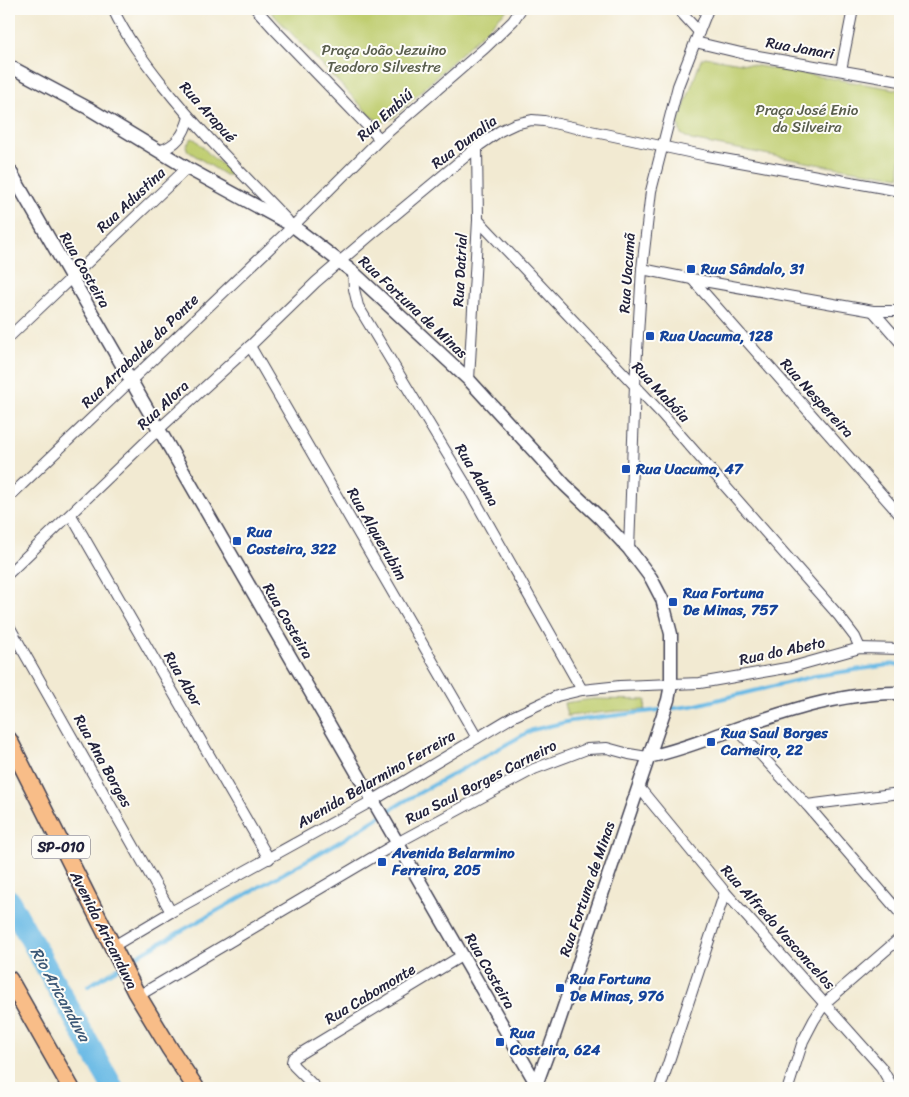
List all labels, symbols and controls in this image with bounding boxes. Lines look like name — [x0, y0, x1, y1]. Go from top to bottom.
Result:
street label: Rua Janari — [764, 29, 837, 67]
park label: Praça João Jezuino Teodoro Silvestre — [322, 37, 447, 80]
street label: Rua Arapué — [173, 75, 243, 149]
street label: Rua Embiú — [351, 82, 420, 148]
park label: Praça José Enio da Silveira — [756, 97, 859, 140]
street label: Rua Dunalia — [425, 108, 503, 176]
street label: Rua Adustina — [90, 160, 172, 239]
street label: Rua Costeira — [53, 227, 118, 313]
street label: Rua Uacumã — [611, 231, 643, 314]
street label: Rua Datrial — [445, 232, 475, 307]
street label: Rua Fortuna de Minas — [352, 249, 474, 365]
place label: Rua Sândalo, 31 — [700, 256, 805, 282]
marker: Rua Sândalo, 31 — [685, 263, 697, 275]
street label: Rua Arrabalde da Ponte — [75, 287, 205, 415]
place label: Rua Uacuma, 128 — [659, 323, 774, 349]
marker: Rua Uacuma, 128 — [644, 330, 656, 342]
street label: Rua Nespereira — [774, 352, 861, 444]
street label: Rua Mabóia — [625, 355, 697, 429]
street label: Rua Alora — [131, 373, 196, 436]
street label: Rua Adana — [448, 439, 506, 512]
place label: Rua Uacuma, 47 — [635, 456, 744, 482]
marker: Rua Uacuma, 47 — [620, 463, 632, 475]
street label: Rua Alquerubim — [340, 483, 414, 585]
place label: Rua Costeira, 322 — [246, 519, 337, 562]
marker: Rua Costeira, 322 — [231, 535, 243, 547]
street label: Rua Costeira — [256, 578, 321, 664]
place label: Rua Fortuna De Minas, 757 — [682, 580, 779, 623]
marker: Rua Fortuna De Minas, 757 — [667, 596, 679, 608]
street label: Rua do Abeto — [737, 629, 828, 673]
street label: Rua Abor — [157, 646, 210, 712]
street label: Rua Ana Borges — [67, 709, 139, 813]
place label: Rua Saul Borges Carneiro, 22 — [720, 720, 829, 763]
street label: Avenida Belarmino Ferreira — [291, 723, 461, 836]
street label: Rua Saul Borges Carneiro — [400, 732, 562, 832]
marker: Rua Saul Borges Carneiro, 22 — [705, 736, 717, 748]
street label: Rua Fortuna de Minas — [552, 817, 623, 960]
road number: SP-010 — [32, 836, 90, 859]
place label: Avenida Belarmino Ferreira, 205 — [391, 840, 515, 883]
marker: Avenida Belarmino Ferreira, 205 — [376, 856, 388, 868]
street label: Rua Alfredo Vasconcelos — [714, 858, 842, 996]
street label: Avenida Aricanduva — [62, 865, 145, 994]
street label: Rua Costeira — [458, 928, 523, 1014]
water label: Rio Aricanduva — [22, 941, 100, 1049]
street label: Rua Cabomonte — [319, 956, 421, 1032]
place label: Rua Fortuna De Minas, 976 — [569, 966, 665, 1009]
marker: Rua Fortuna De Minas, 976 — [554, 982, 566, 994]
place label: Rua Costeira, 624 — [509, 1020, 601, 1063]
marker: Rua Costeira, 624 — [494, 1036, 506, 1048]

